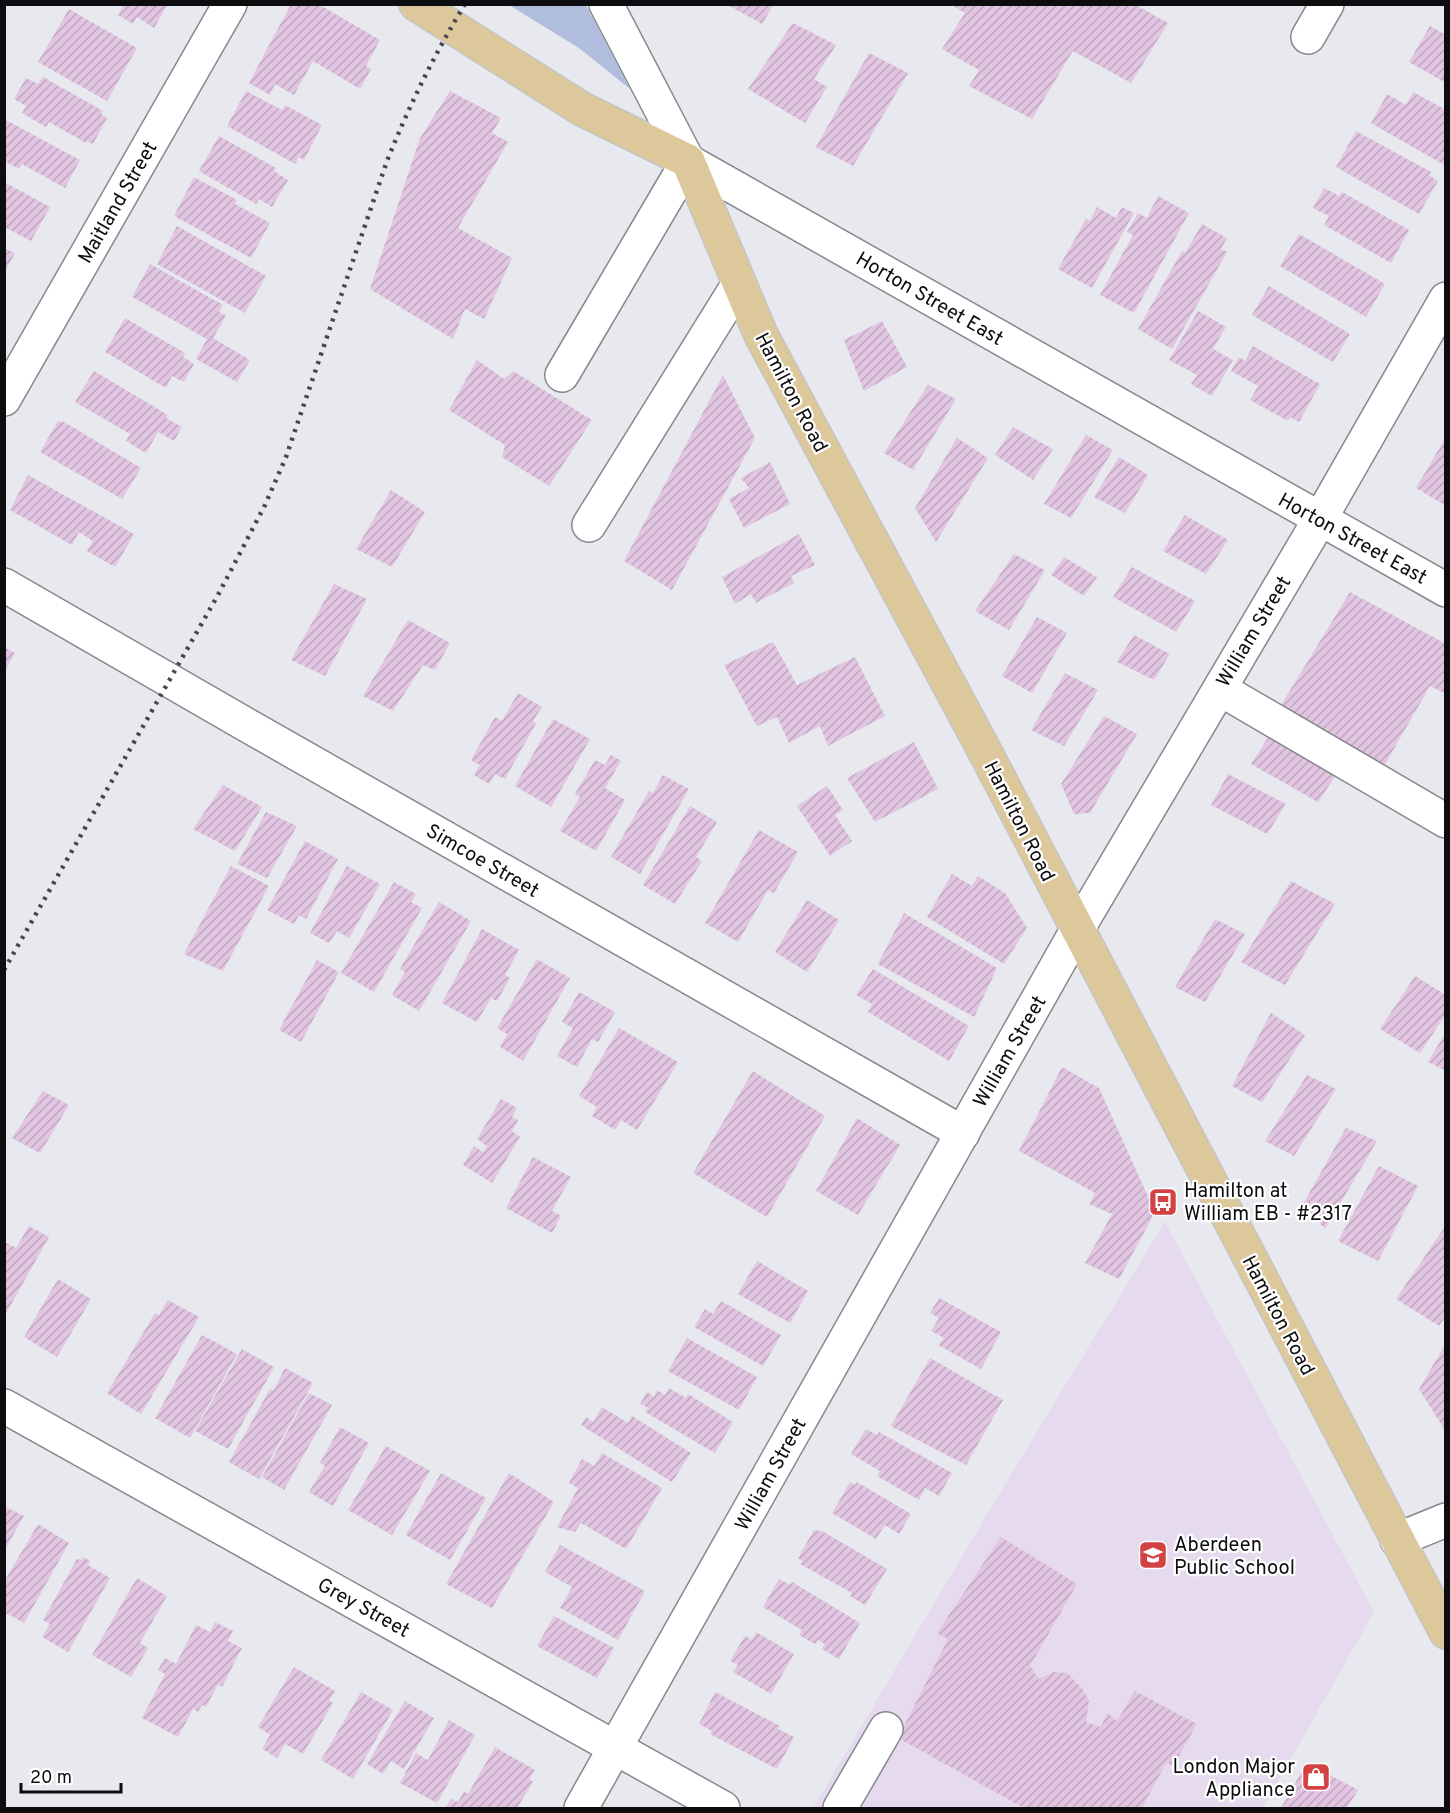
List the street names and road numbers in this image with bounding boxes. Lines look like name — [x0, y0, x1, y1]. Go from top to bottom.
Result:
street label: Maitland Street — [73, 137, 164, 269]
street label: Horton Street East — [850, 247, 1008, 353]
street label: Hamilton Road — [748, 329, 833, 457]
street label: Horton Street East — [1273, 488, 1431, 591]
street label: William Street — [1211, 572, 1298, 692]
street label: Hamilton Road — [977, 757, 1060, 887]
street label: Simcoe Street — [421, 819, 543, 905]
street label: William Street — [968, 991, 1053, 1113]
street label: Hamilton Road — [1235, 1252, 1320, 1380]
street label: William Street — [730, 1414, 813, 1536]
street label: Grey Street — [312, 1573, 414, 1645]

